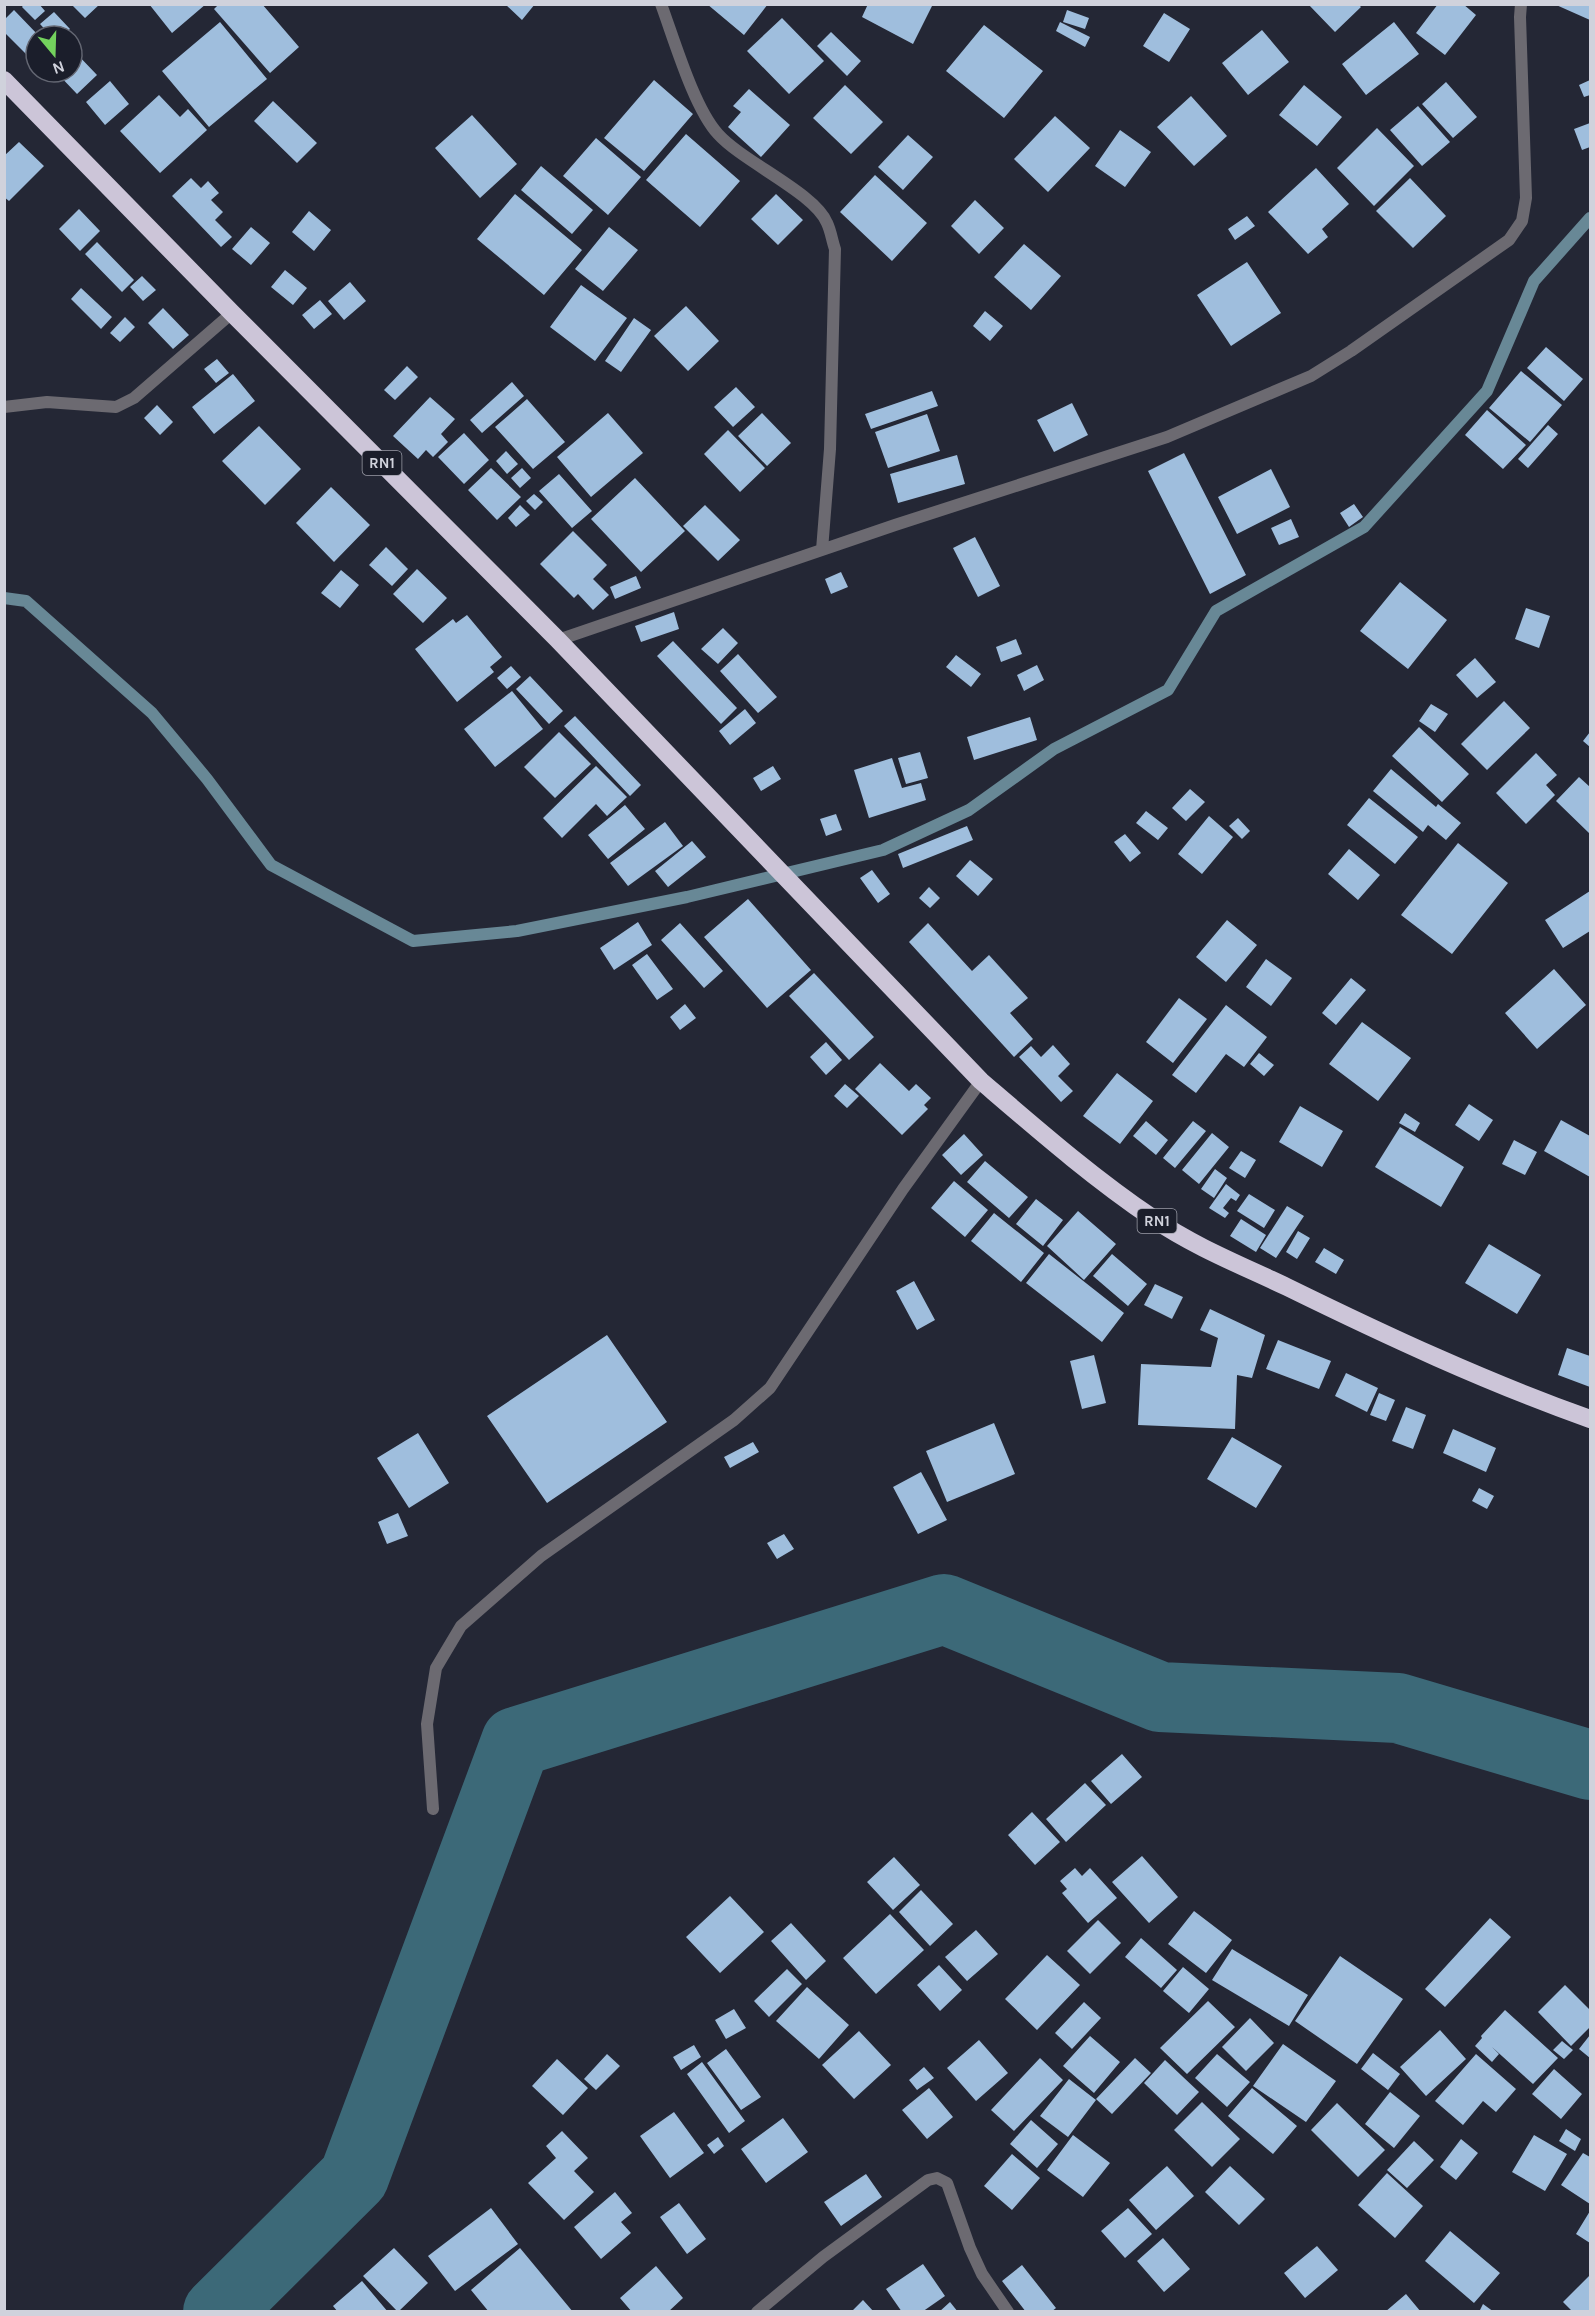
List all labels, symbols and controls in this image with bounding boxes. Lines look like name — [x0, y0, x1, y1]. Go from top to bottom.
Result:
north arrow — [24, 24, 84, 84]
text: N — [50, 57, 67, 79]
road number: RN1 — [362, 451, 401, 475]
road number: RN1 — [1138, 1209, 1176, 1233]

